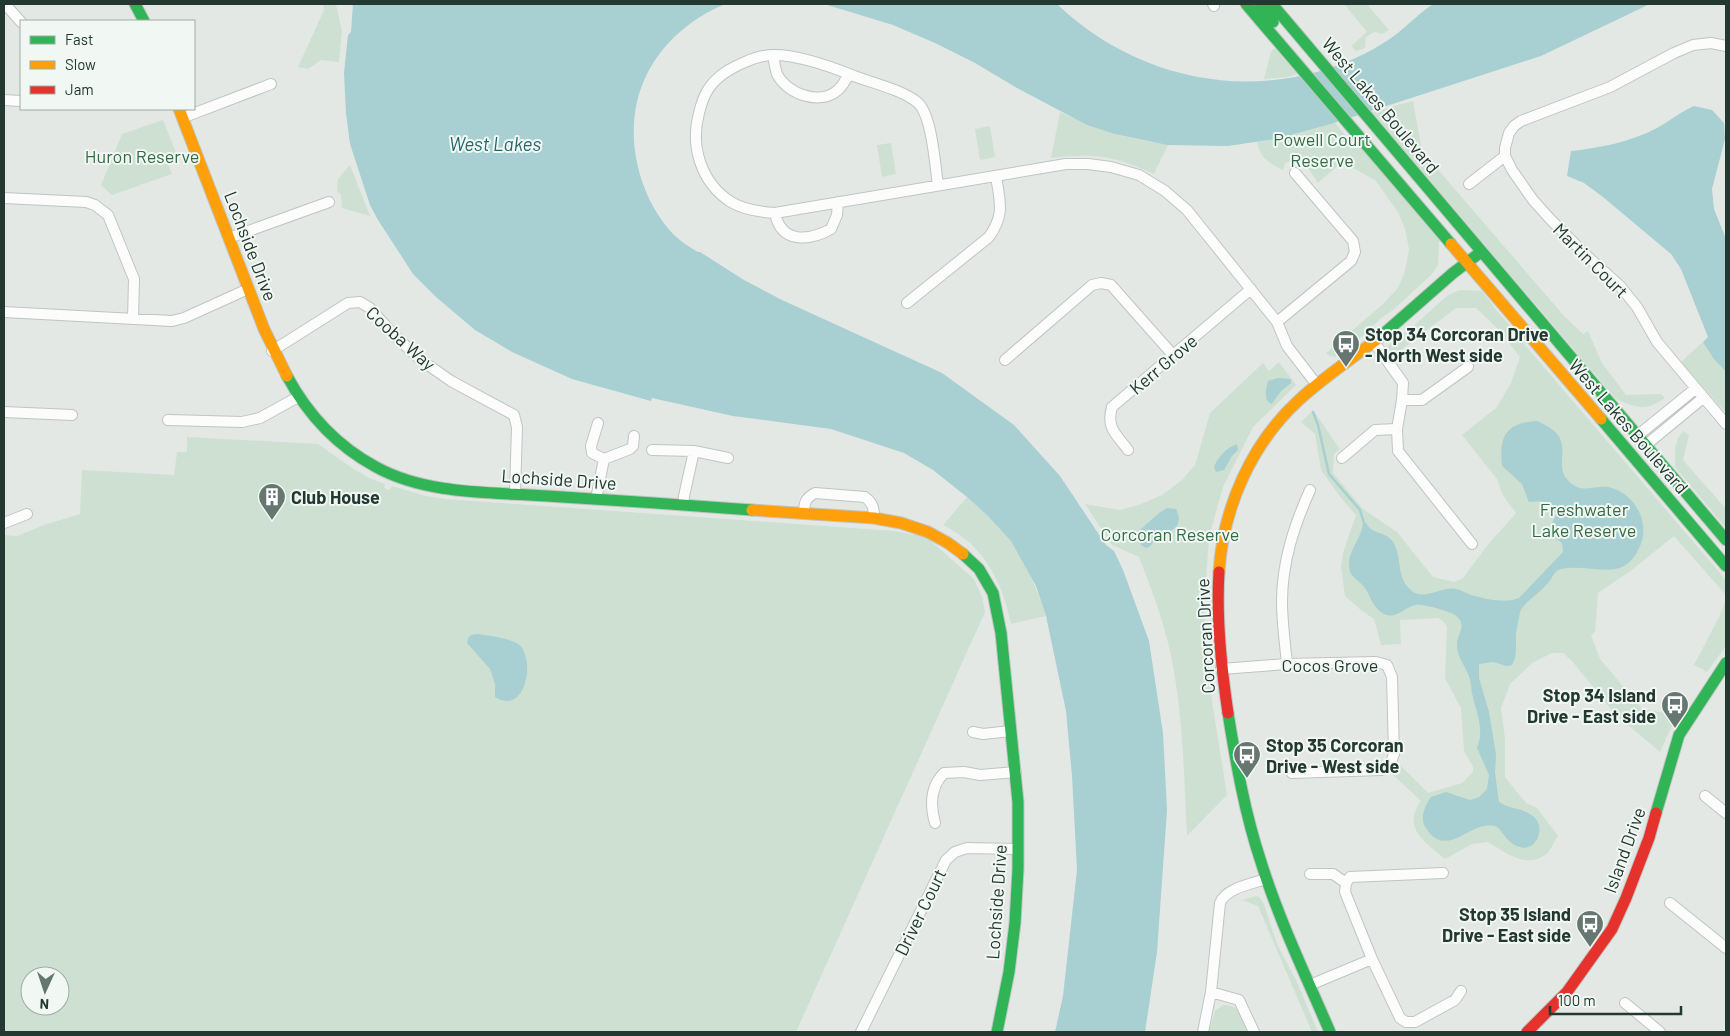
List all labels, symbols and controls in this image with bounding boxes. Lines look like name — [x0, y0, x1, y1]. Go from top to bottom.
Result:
legend — [20, 20, 195, 110]
text: Fast — [65, 30, 93, 48]
street label: West Lakes Boulevard — [1318, 32, 1444, 178]
text: Slow — [65, 55, 96, 73]
text: Jam — [65, 80, 94, 98]
park label: Powell Court Reserve — [1273, 128, 1371, 171]
water label: West Lakes — [449, 132, 541, 155]
park label: Huron Reserve — [85, 145, 199, 167]
street label: Lochside Drive — [220, 188, 282, 304]
street label: Martin Court — [1549, 218, 1633, 302]
street label: Cooba Way — [362, 301, 440, 375]
place label: Stop 34 Corcoran Drive - North West side — [1365, 323, 1549, 366]
street label: Kerr Grove — [1125, 329, 1201, 399]
bus stop icon: Stop 34 Corcoran Drive - North West side — [1331, 329, 1361, 368]
street label: West Lakes Boulevard — [1565, 354, 1693, 498]
street label: Lochside Drive — [501, 464, 617, 494]
building icon: Club House — [257, 482, 287, 521]
place label: Club House — [291, 486, 380, 508]
park label: Freshwater Lake Reserve — [1532, 498, 1636, 541]
park label: Corcoran Reserve — [1101, 523, 1239, 545]
street label: Corcoran Drive — [1191, 578, 1219, 694]
street label: Cocos Grove — [1282, 654, 1378, 676]
place label: Stop 34 Island Drive - East side — [1527, 684, 1656, 727]
bus stop icon: Stop 34 Island Drive - East side — [1660, 690, 1690, 729]
place label: Stop 35 Corcoran Drive - West side — [1266, 734, 1404, 777]
bus stop icon: Stop 35 Corcoran Drive - West side — [1232, 740, 1262, 779]
street label: Island Drive — [1598, 804, 1650, 896]
street label: Lochside Drive — [981, 844, 1011, 960]
street label: Driver Court — [890, 865, 950, 959]
place label: Stop 35 Island Drive - East side — [1442, 903, 1571, 946]
bus stop icon: Stop 35 Island Drive - East side — [1575, 909, 1605, 948]
north arrow — [20, 966, 70, 1016]
scale bar — [1550, 984, 1681, 1016]
text: 100 m — [1558, 991, 1596, 1009]
text: N — [39, 996, 49, 1013]

